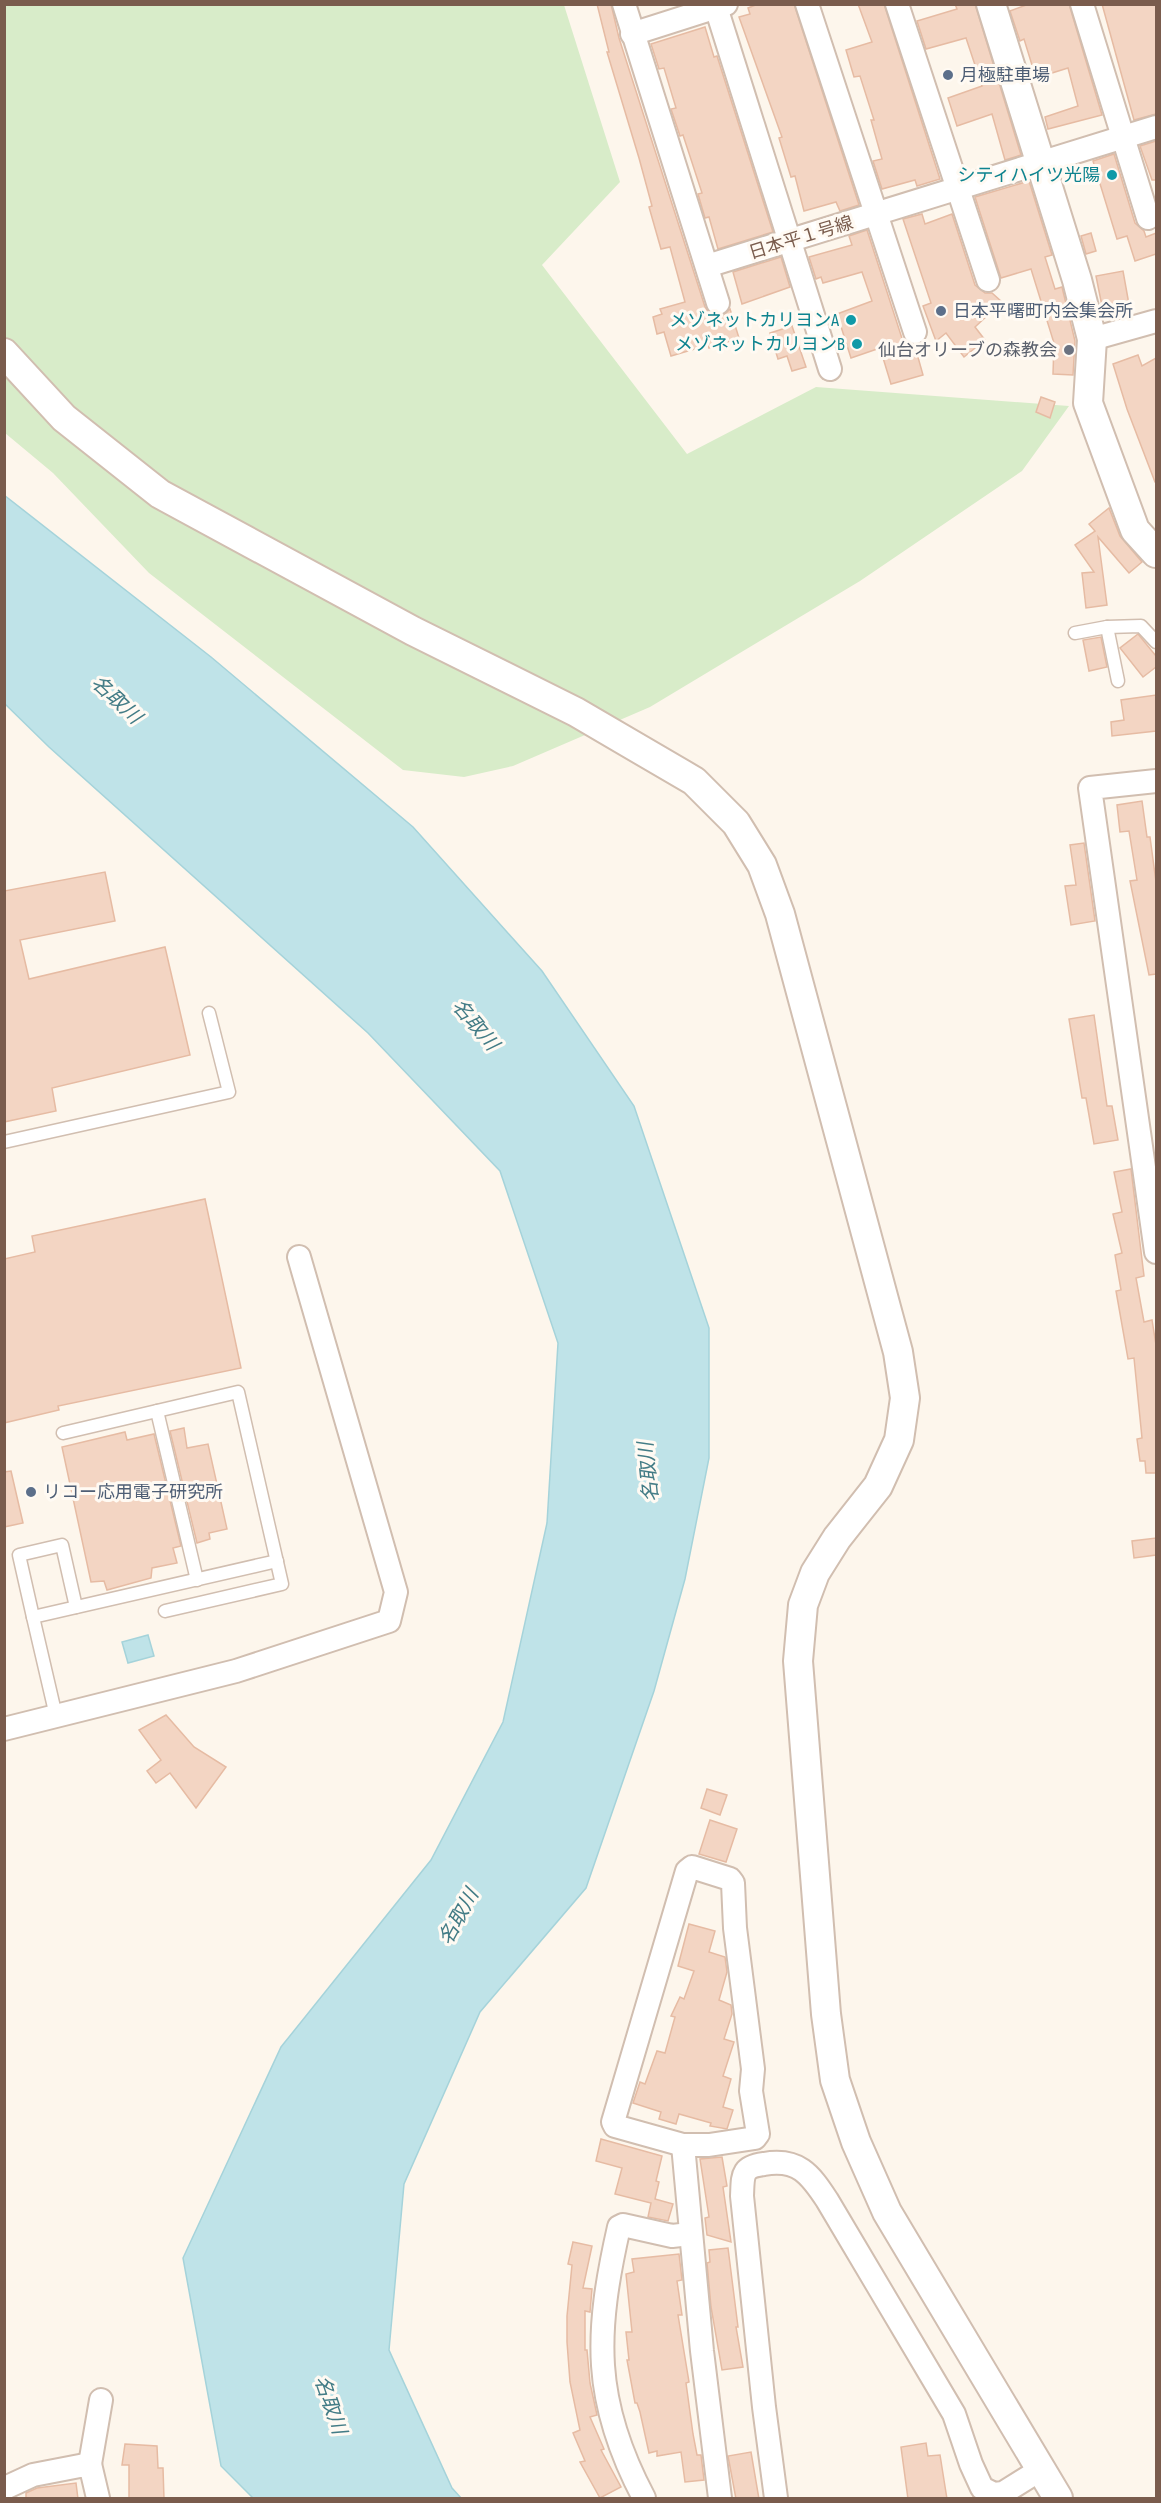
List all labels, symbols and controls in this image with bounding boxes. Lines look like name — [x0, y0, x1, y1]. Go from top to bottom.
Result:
place label: 月極駐車場 — [960, 65, 1050, 86]
marker: 月極駐車場 — [941, 68, 955, 82]
place label: シティハイツ光陽 — [957, 165, 1100, 186]
marker: シティハイツ光陽 — [1105, 168, 1119, 182]
street label: 日本平１号線 — [746, 212, 856, 264]
place label: 日本平曙町内会集会所 — [953, 301, 1133, 322]
marker: 日本平曙町内会集会所 — [934, 304, 948, 318]
place label: メゾネットカリヨンA — [669, 310, 839, 331]
marker: メゾネットカリヨンA — [844, 313, 858, 327]
place label: メゾネットカリヨンB — [675, 334, 845, 355]
marker: メゾネットカリヨンB — [850, 337, 864, 351]
place label: 仙台オリーブの森教会 — [878, 340, 1057, 361]
marker: 仙台オリーブの森教会 — [1062, 343, 1076, 357]
water label: 名取川 — [86, 671, 148, 731]
water label: 名取川 — [447, 994, 505, 1057]
water label: 名取川 — [634, 1439, 664, 1503]
place label: リコー応用電子研究所 — [43, 1482, 223, 1503]
marker: リコー応用電子研究所 — [24, 1485, 38, 1499]
water label: 名取川 — [434, 1883, 485, 1949]
water label: 名取川 — [309, 2373, 352, 2439]

